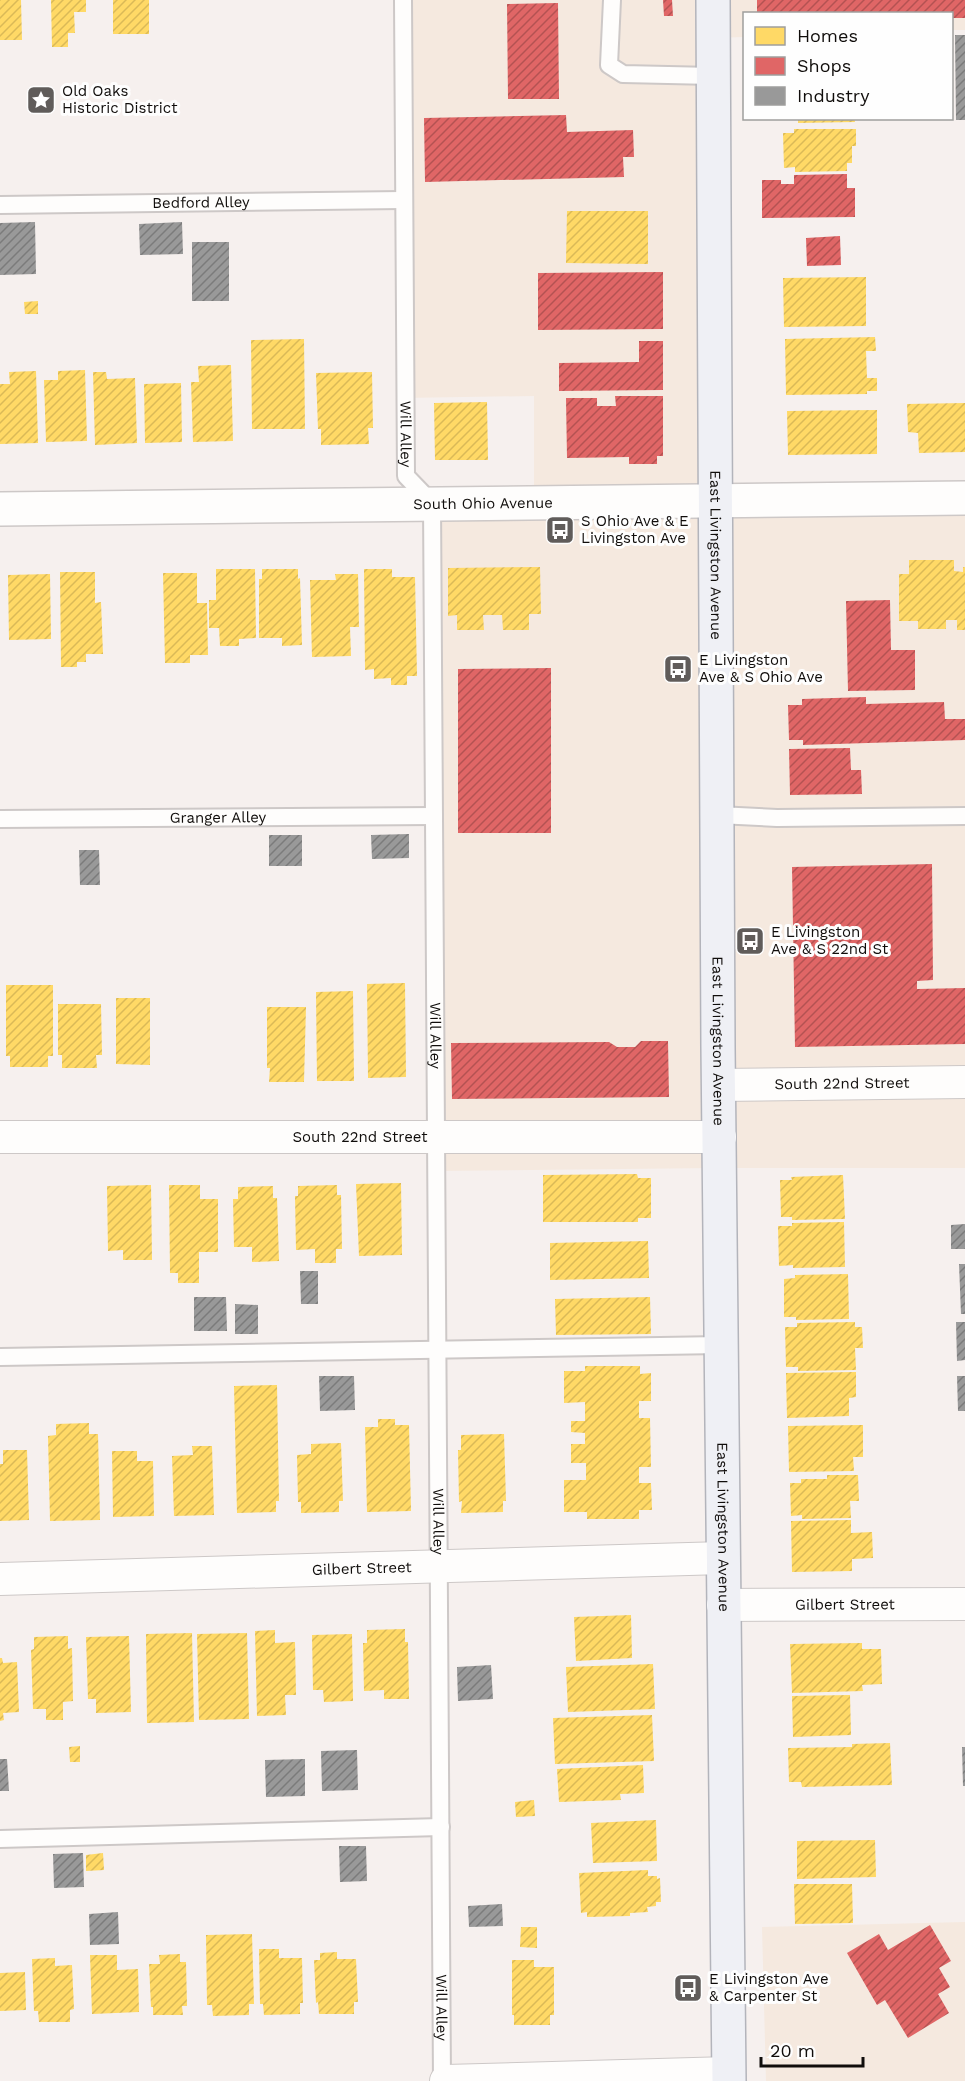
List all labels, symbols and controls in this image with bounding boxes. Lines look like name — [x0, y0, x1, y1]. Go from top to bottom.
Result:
legend — [743, 12, 953, 120]
text: Homes — [797, 25, 858, 46]
text: Shops — [797, 55, 851, 76]
place label: Old Oaks Historic District — [62, 82, 178, 117]
place icon: Old Oaks Historic District — [25, 84, 57, 116]
text: Industry — [797, 85, 870, 106]
street label: Bedford Alley — [152, 193, 250, 212]
street label: Will Alley — [397, 401, 415, 468]
street label: East Livingston Avenue — [706, 470, 725, 640]
street label: South Ohio Avenue — [413, 494, 553, 513]
place label: S Ohio Ave & E Livingston Ave — [581, 512, 689, 547]
bus stop icon: S Ohio Ave & E Livingston Ave — [544, 514, 576, 546]
place label: E Livingston Ave & S Ohio Ave — [699, 651, 823, 686]
bus stop icon: E Livingston Ave & S Ohio Ave — [662, 653, 694, 685]
street label: Granger Alley — [170, 808, 267, 827]
place label: E Livingston Ave & S 22nd St — [771, 923, 889, 958]
bus stop icon: E Livingston Ave & S 22nd St — [734, 925, 766, 957]
street label: East Livingston Avenue — [709, 956, 728, 1126]
street label: Will Alley — [426, 1002, 445, 1069]
street label: South 22nd Street — [774, 1074, 910, 1093]
street label: South 22nd Street — [292, 1128, 428, 1146]
street label: East Livingston Avenue — [713, 1442, 733, 1612]
street label: Will Alley — [429, 1488, 448, 1555]
street label: Gilbert Street — [312, 1558, 413, 1579]
street label: Gilbert Street — [795, 1595, 896, 1614]
place label: E Livingston Ave & Carpenter St — [709, 1970, 829, 2005]
bus stop icon: E Livingston Ave & Carpenter St — [672, 1972, 704, 2004]
street label: Will Alley — [432, 1974, 451, 2041]
scale bar — [761, 2030, 863, 2068]
text: 20 m — [770, 2040, 815, 2061]

